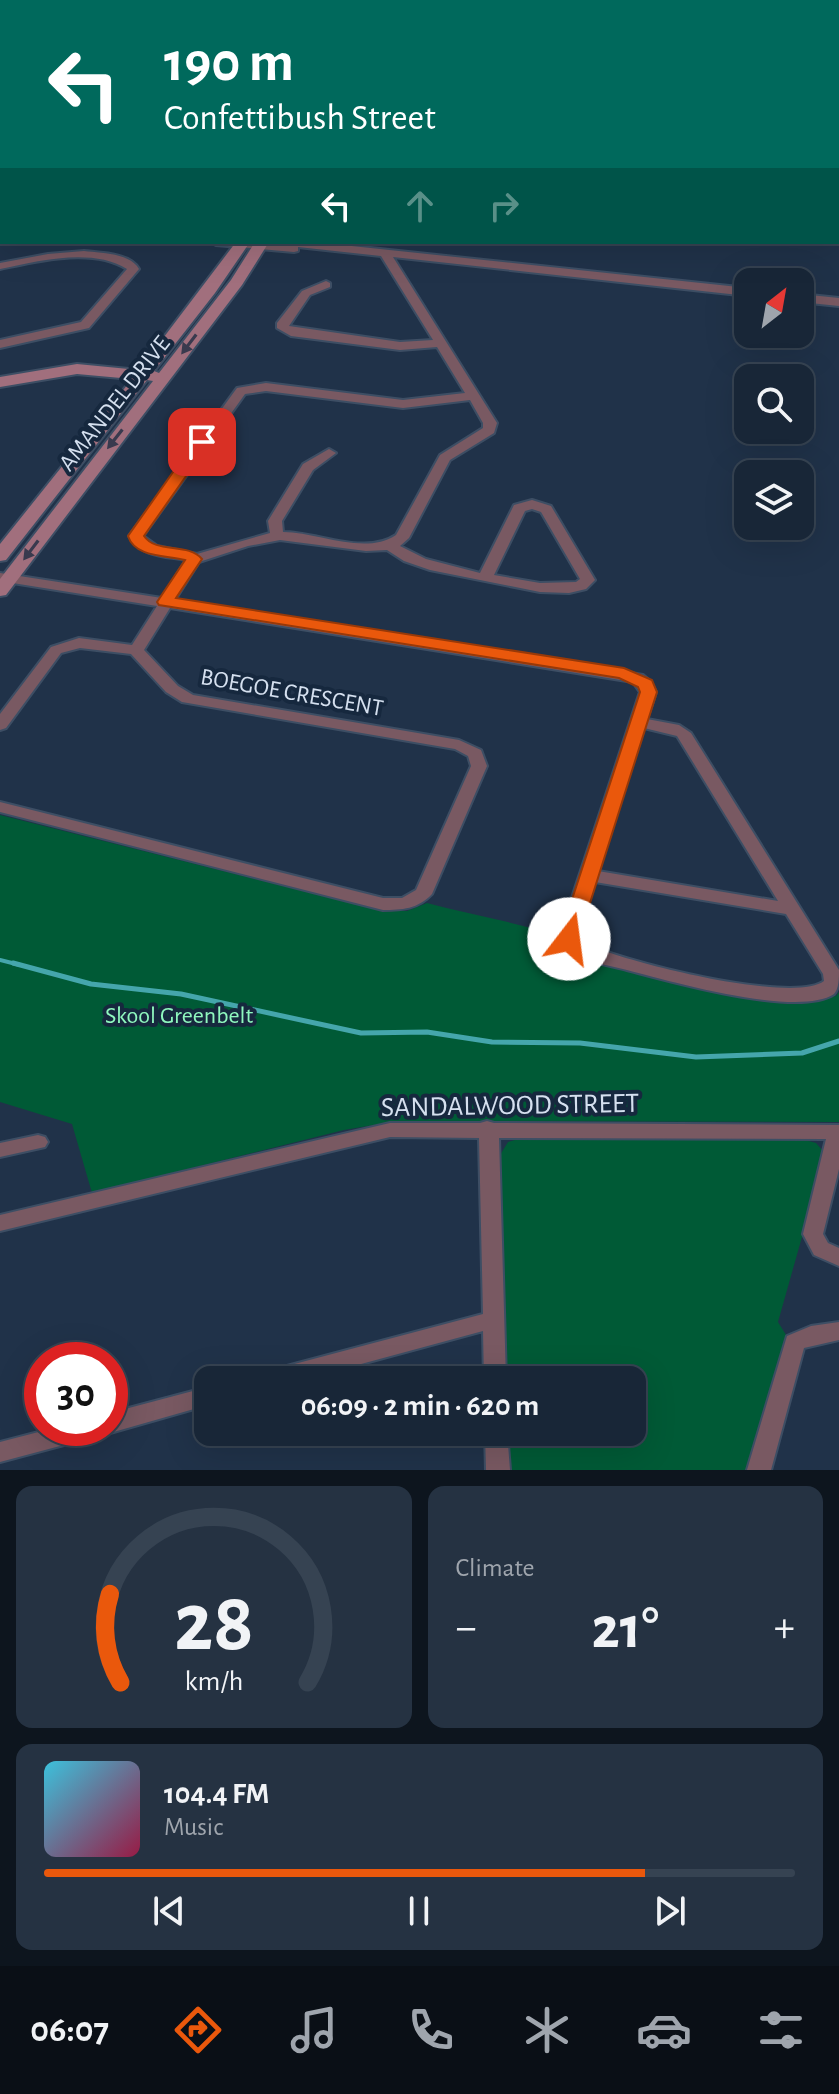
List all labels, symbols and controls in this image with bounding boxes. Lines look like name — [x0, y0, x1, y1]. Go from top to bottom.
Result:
icon: left — [32, 32, 136, 136]
text: 190 m — [164, 35, 294, 91]
text: Confettibush Street — [164, 100, 436, 136]
icon: left — [314, 184, 358, 228]
icon: ahead — [398, 184, 442, 228]
icon: right — [482, 184, 526, 228]
north arrow — [734, 268, 814, 348]
map controls — [734, 268, 814, 540]
street label: AMANDEL DRIVE — [55, 331, 175, 476]
one-way arrow — [182, 334, 198, 354]
button: search — [734, 364, 814, 444]
pin — [168, 408, 236, 476]
icon: arrive — [180, 420, 224, 464]
one-way arrow — [108, 429, 124, 449]
button: layers — [734, 460, 814, 540]
one-way arrow — [23, 539, 39, 561]
street label: BOEGOE CRESCENT — [199, 665, 385, 721]
position arrow — [527, 897, 611, 981]
park label: Skool Greenbelt — [105, 1004, 253, 1028]
street label: SANDALWOOD STREET — [381, 1090, 640, 1122]
speed limit sign: 30 — [24, 1342, 128, 1446]
text: 06:09 · 2 min · 620 m — [301, 1391, 539, 1421]
text: Climate — [456, 1555, 534, 1581]
text: 28 — [174, 1582, 254, 1666]
text: 21° — [592, 1599, 659, 1659]
text: − — [456, 1606, 477, 1650]
text: + — [774, 1606, 795, 1650]
text: km/h — [184, 1667, 243, 1696]
text: 104.4 FM — [164, 1779, 269, 1809]
text: Music — [164, 1814, 223, 1840]
icon: previous — [147, 1889, 191, 1933]
icon: pause — [397, 1889, 441, 1933]
icon: next — [648, 1889, 692, 1933]
icon: directions — [170, 2002, 226, 2058]
icon: music — [286, 2002, 342, 2058]
icon: phone — [403, 2002, 459, 2058]
icon: climate — [519, 2002, 575, 2058]
icon: car — [636, 2002, 692, 2058]
icon: filters — [753, 2002, 809, 2058]
text: 06:07 — [30, 2012, 109, 2048]

